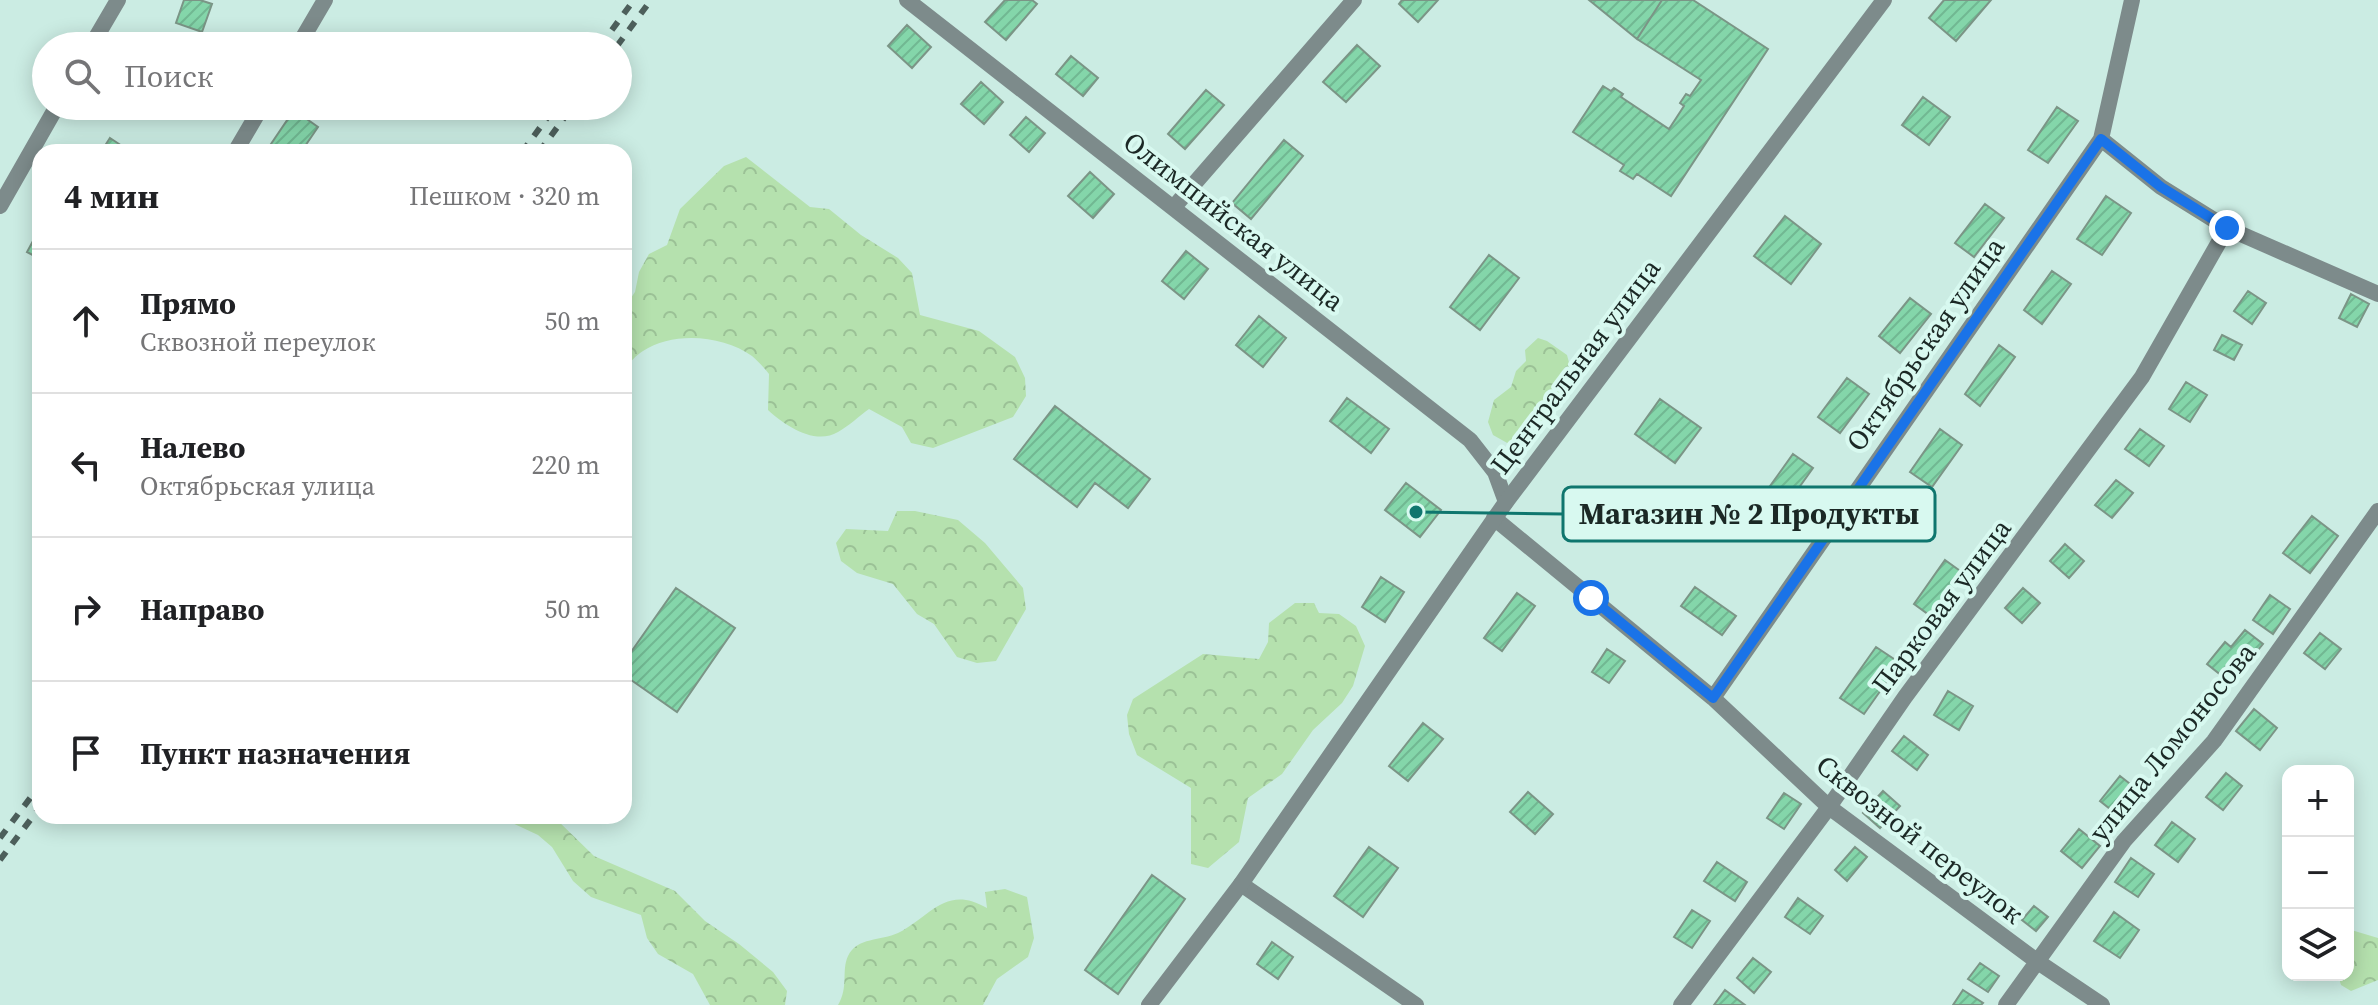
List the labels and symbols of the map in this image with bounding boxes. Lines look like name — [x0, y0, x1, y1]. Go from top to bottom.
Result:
street label: Олимпийская улица — [1116, 123, 1353, 320]
route end — [2209, 210, 2245, 246]
street label: Октябрьская улица — [1837, 229, 2014, 459]
street label: Центральная улица — [1481, 250, 1669, 482]
callout: Магазин № 2 Продукты — [1563, 487, 1935, 541]
text: Магазин № 2 Продукты — [1579, 493, 1919, 534]
street label: Парковая улица — [1863, 510, 2020, 701]
route start — [1573, 580, 1609, 616]
street label: улица Ломоносова — [2080, 634, 2265, 850]
street label: Сквозной переулок — [1808, 746, 2032, 932]

